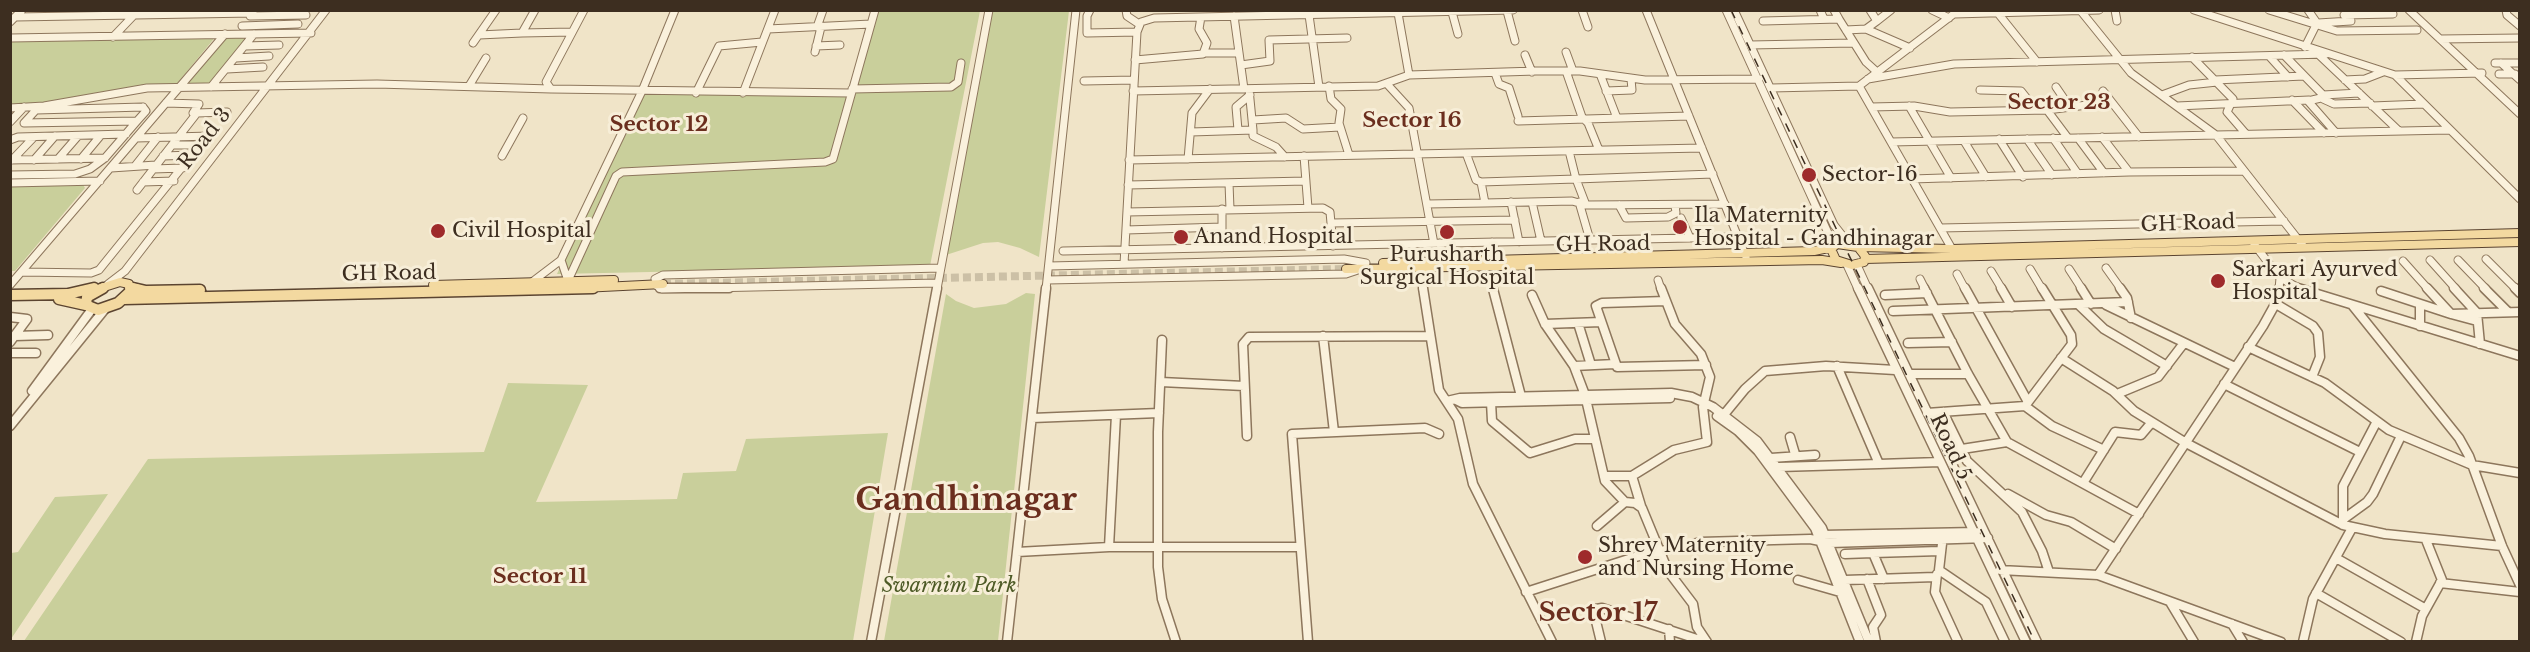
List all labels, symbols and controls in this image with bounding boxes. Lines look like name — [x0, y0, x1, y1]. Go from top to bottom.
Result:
district label: Sector 23 — [2007, 90, 2111, 116]
street label: Road 3 — [174, 104, 236, 174]
district label: Sector 16 — [1362, 108, 1462, 134]
district label: Sector 12 — [610, 112, 708, 138]
place label: Sector-16 — [1822, 163, 1918, 187]
marker: Sector-16 — [1800, 166, 1818, 184]
place label: Ila Maternity Hospital - Gandhinagar — [1694, 204, 1934, 251]
street label: GH Road — [2140, 210, 2236, 238]
marker: Ila Maternity Hospital - Gandhinagar — [1671, 218, 1689, 236]
place label: Civil Hospital — [452, 219, 592, 243]
marker: Civil Hospital — [429, 222, 447, 240]
marker: Purusharth Surgical Hospital — [1438, 223, 1456, 241]
place label: Anand Hospital — [1194, 225, 1353, 249]
marker: Anand Hospital — [1172, 228, 1190, 246]
street label: GH Road — [1555, 232, 1651, 258]
place label: Purusharth Surgical Hospital — [1360, 243, 1534, 290]
place label: Sarkari Ayurved Hospital — [2232, 258, 2398, 305]
street label: GH Road — [341, 261, 437, 287]
marker: Sarkari Ayurved Hospital — [2209, 272, 2227, 290]
street label: Road 5 — [1924, 410, 1976, 484]
district label: Gandhinagar — [855, 482, 1077, 520]
place label: Shrey Maternity and Nursing Home — [1598, 534, 1794, 581]
marker: Shrey Maternity and Nursing Home — [1576, 548, 1594, 566]
district label: Sector 11 — [493, 564, 587, 590]
park label: Swarnim Park — [882, 574, 1016, 598]
district label: Sector 17 — [1539, 598, 1657, 630]

